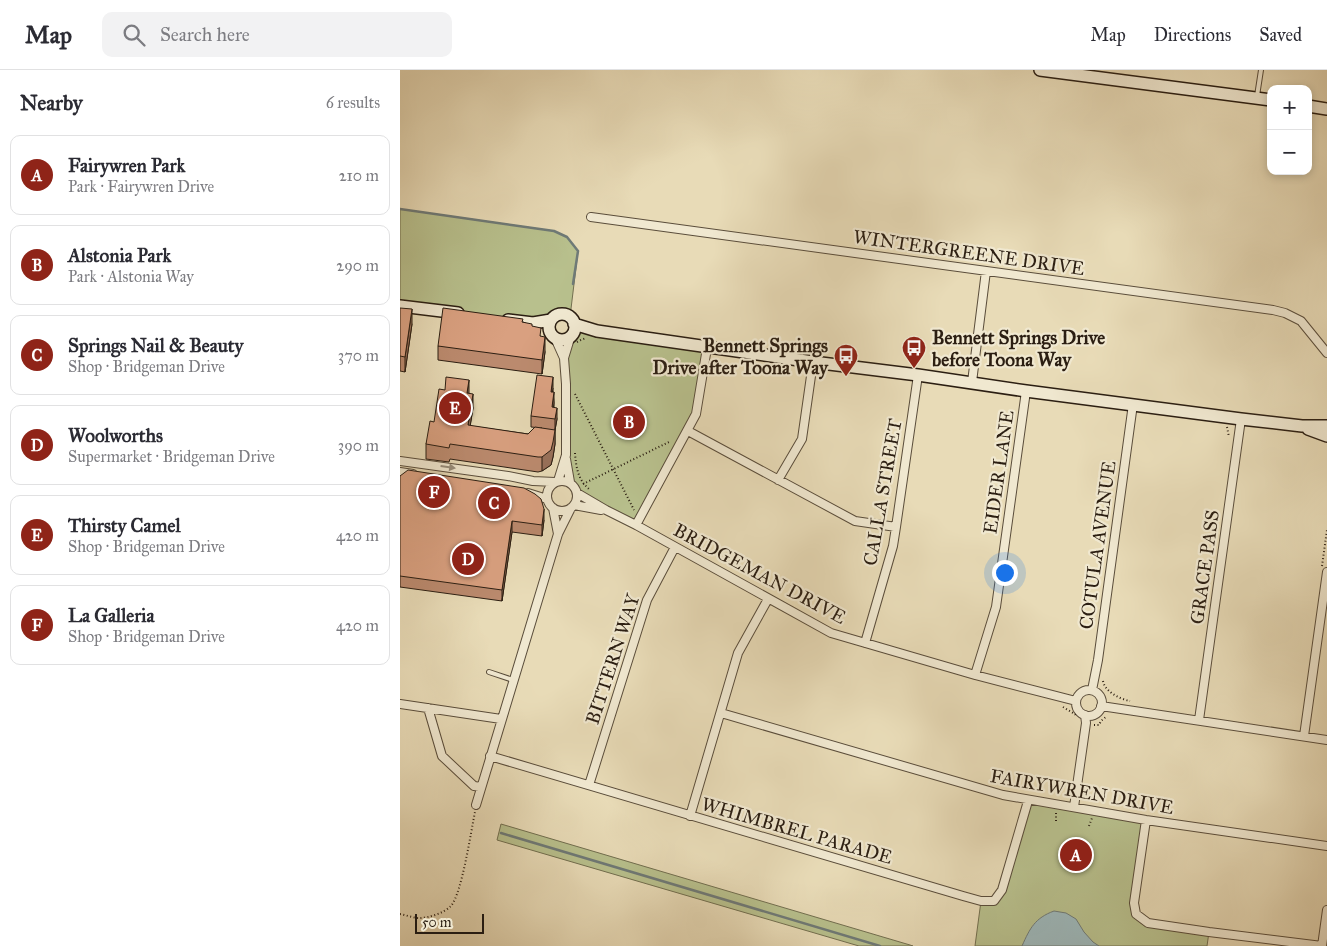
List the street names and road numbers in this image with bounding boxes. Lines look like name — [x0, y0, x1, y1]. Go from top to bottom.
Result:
street label: WINTERGREENE DRIVE — [852, 225, 1086, 280]
street label: EIDER LANE — [978, 408, 1019, 535]
street label: CALLA STREET — [858, 417, 907, 567]
street label: COTULA AVENUE — [1074, 459, 1121, 631]
street label: GRACE PASS — [1185, 508, 1224, 626]
street label: BRIDGEMAN DRIVE — [670, 518, 850, 629]
street label: BITTERN WAY — [581, 590, 645, 727]
street label: FAIRYWREN DRIVE — [988, 764, 1176, 819]
street label: WHIMBREL PARADE — [699, 792, 895, 869]

